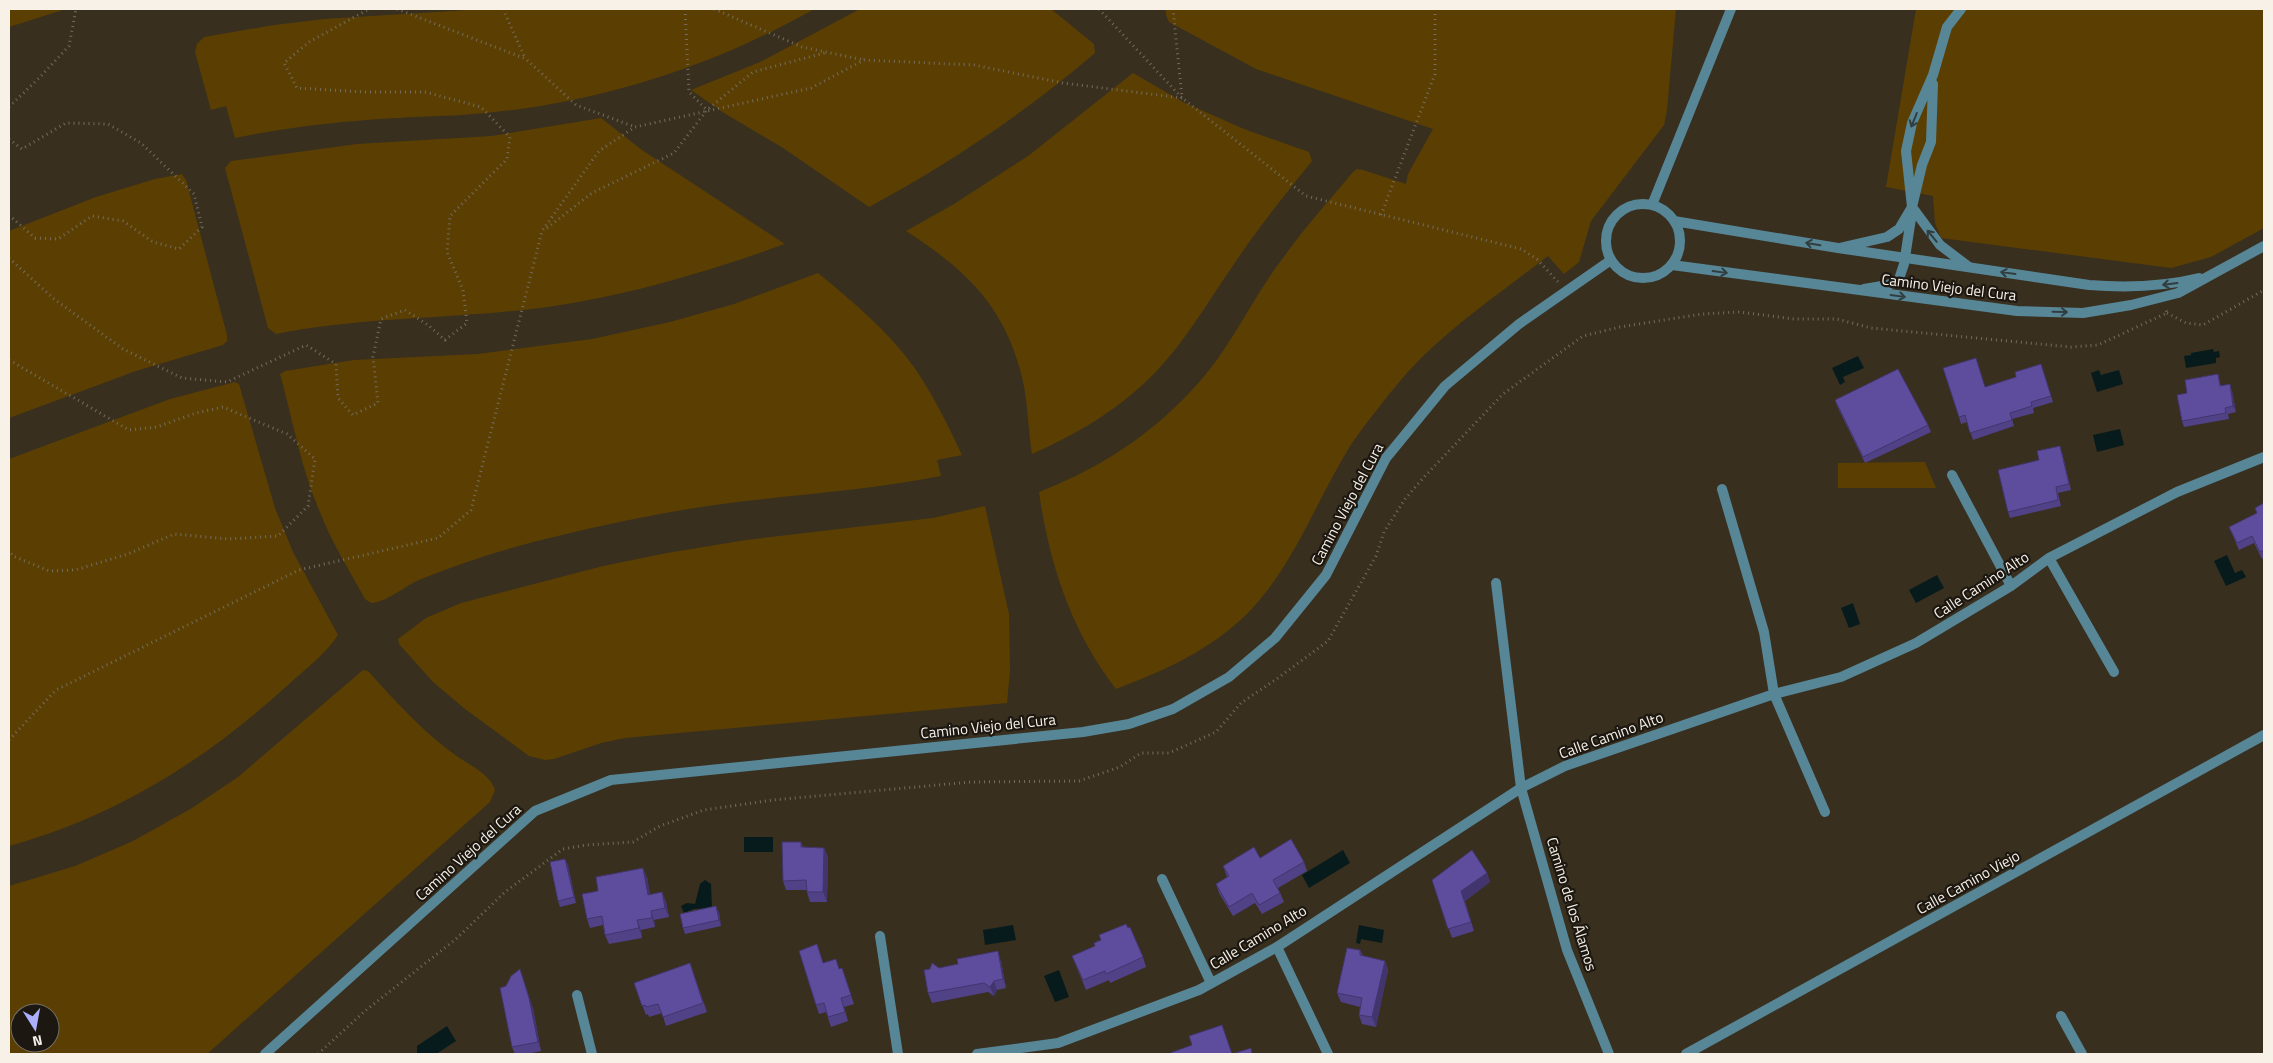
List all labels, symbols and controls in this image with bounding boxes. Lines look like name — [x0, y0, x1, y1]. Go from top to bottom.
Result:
one-way arrow — [1909, 112, 1918, 127]
one-way arrow — [1926, 230, 1937, 243]
one-way arrow — [1805, 239, 1821, 249]
one-way arrow — [1712, 267, 1728, 277]
street label: Camino Viejo del Cura — [1880, 267, 2018, 307]
one-way arrow — [2001, 268, 2017, 278]
one-way arrow — [2162, 279, 2178, 289]
one-way arrow — [1890, 291, 1906, 301]
one-way arrow — [2052, 308, 2068, 317]
street label: Camino Viejo del Cura — [1305, 438, 1389, 569]
street label: Calle Camino Alto — [1929, 545, 2033, 625]
street label: Calle Camino Alto — [1555, 705, 1667, 765]
street label: Camino Viejo del Cura — [919, 707, 1057, 745]
street label: Camino Viejo del Cura — [410, 798, 527, 906]
street label: Camino de los Álamos — [1541, 834, 1603, 974]
street label: Calle Camino Viejo — [1912, 844, 2024, 920]
street label: Calle Camino Alto — [1205, 899, 1311, 975]
north arrow — [10, 1003, 60, 1053]
text: N — [31, 1030, 44, 1052]

